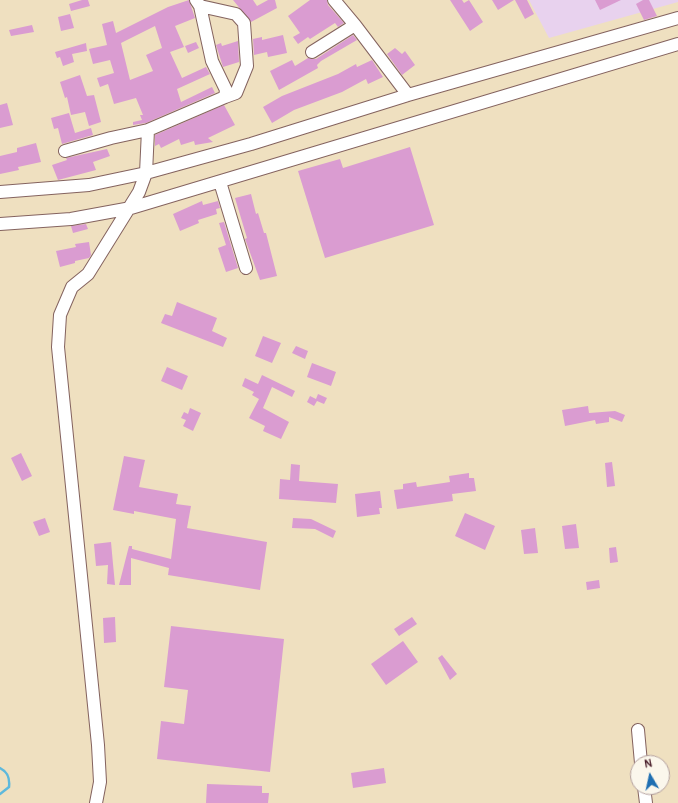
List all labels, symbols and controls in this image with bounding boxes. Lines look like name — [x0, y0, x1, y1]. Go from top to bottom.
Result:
north arrow — [630, 755, 670, 795]
text: N — [644, 757, 653, 771]

